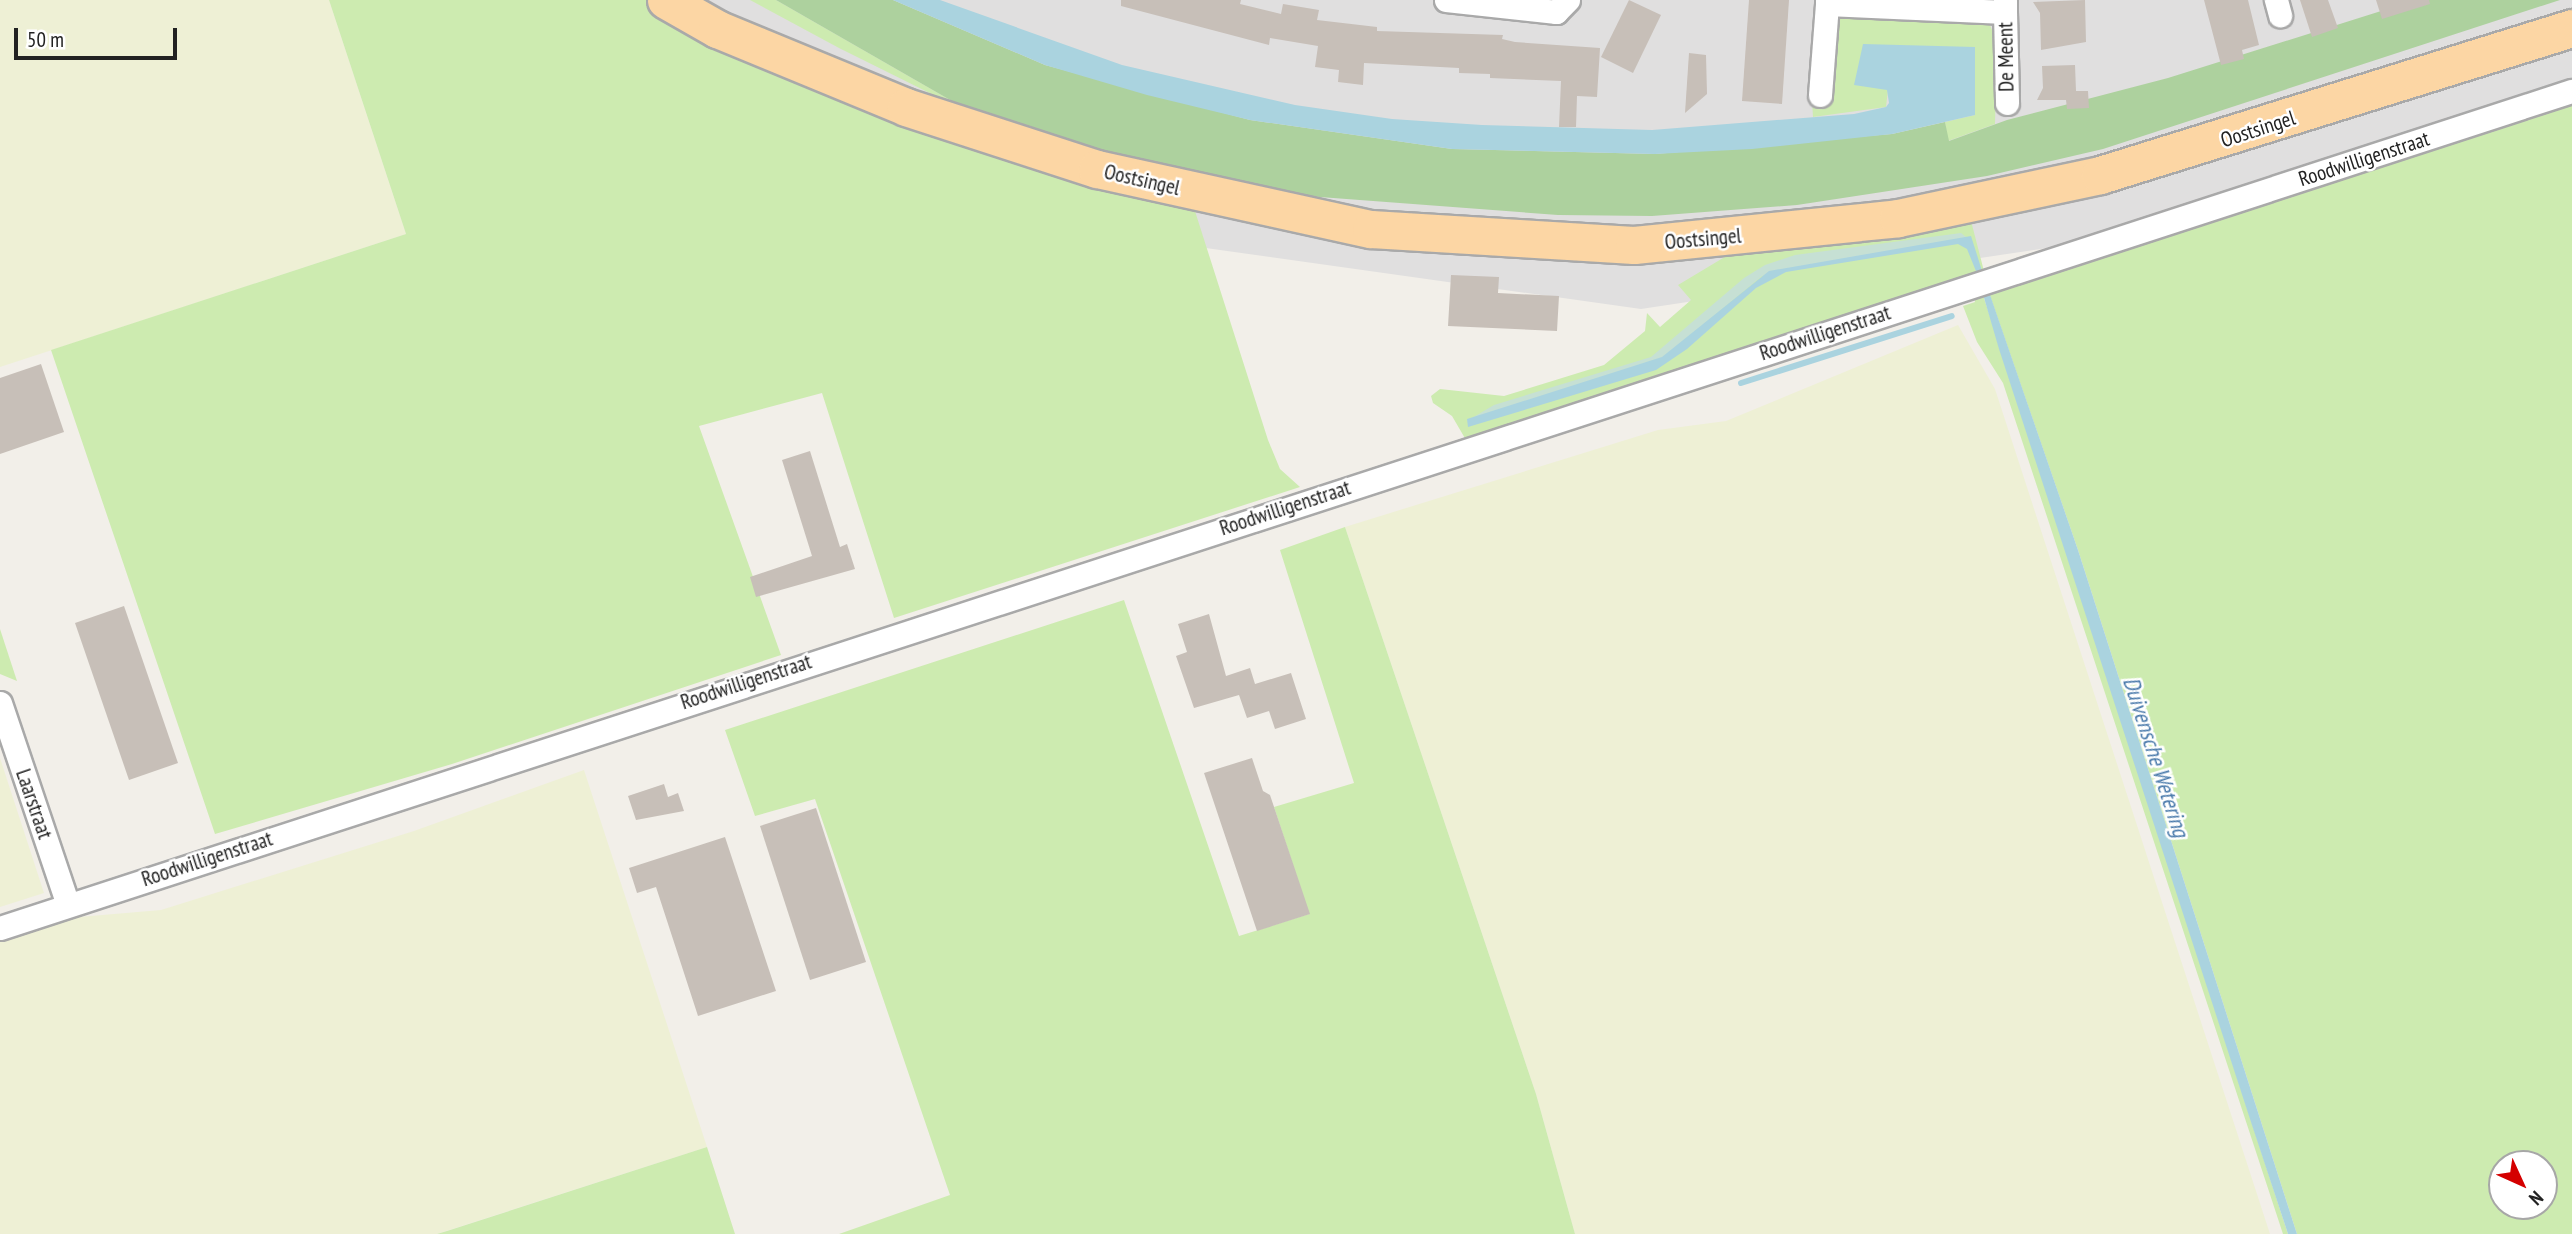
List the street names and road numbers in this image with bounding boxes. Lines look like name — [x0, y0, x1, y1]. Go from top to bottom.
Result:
street label: De Meent — [1993, 22, 2019, 92]
street label: Oostsingel — [2217, 105, 2299, 153]
street label: Roodwilligenstraat — [2295, 126, 2433, 192]
street label: Oostsingel — [1102, 159, 1182, 201]
street label: Oostsingel — [1664, 223, 1742, 255]
street label: Roodwilligenstraat — [1756, 300, 1894, 366]
street label: Roodwilligenstraat — [1216, 475, 1354, 541]
street label: Roodwilligenstraat — [677, 649, 815, 715]
street label: Laarstraat — [10, 766, 58, 842]
street label: Roodwilligenstraat — [138, 826, 276, 892]

